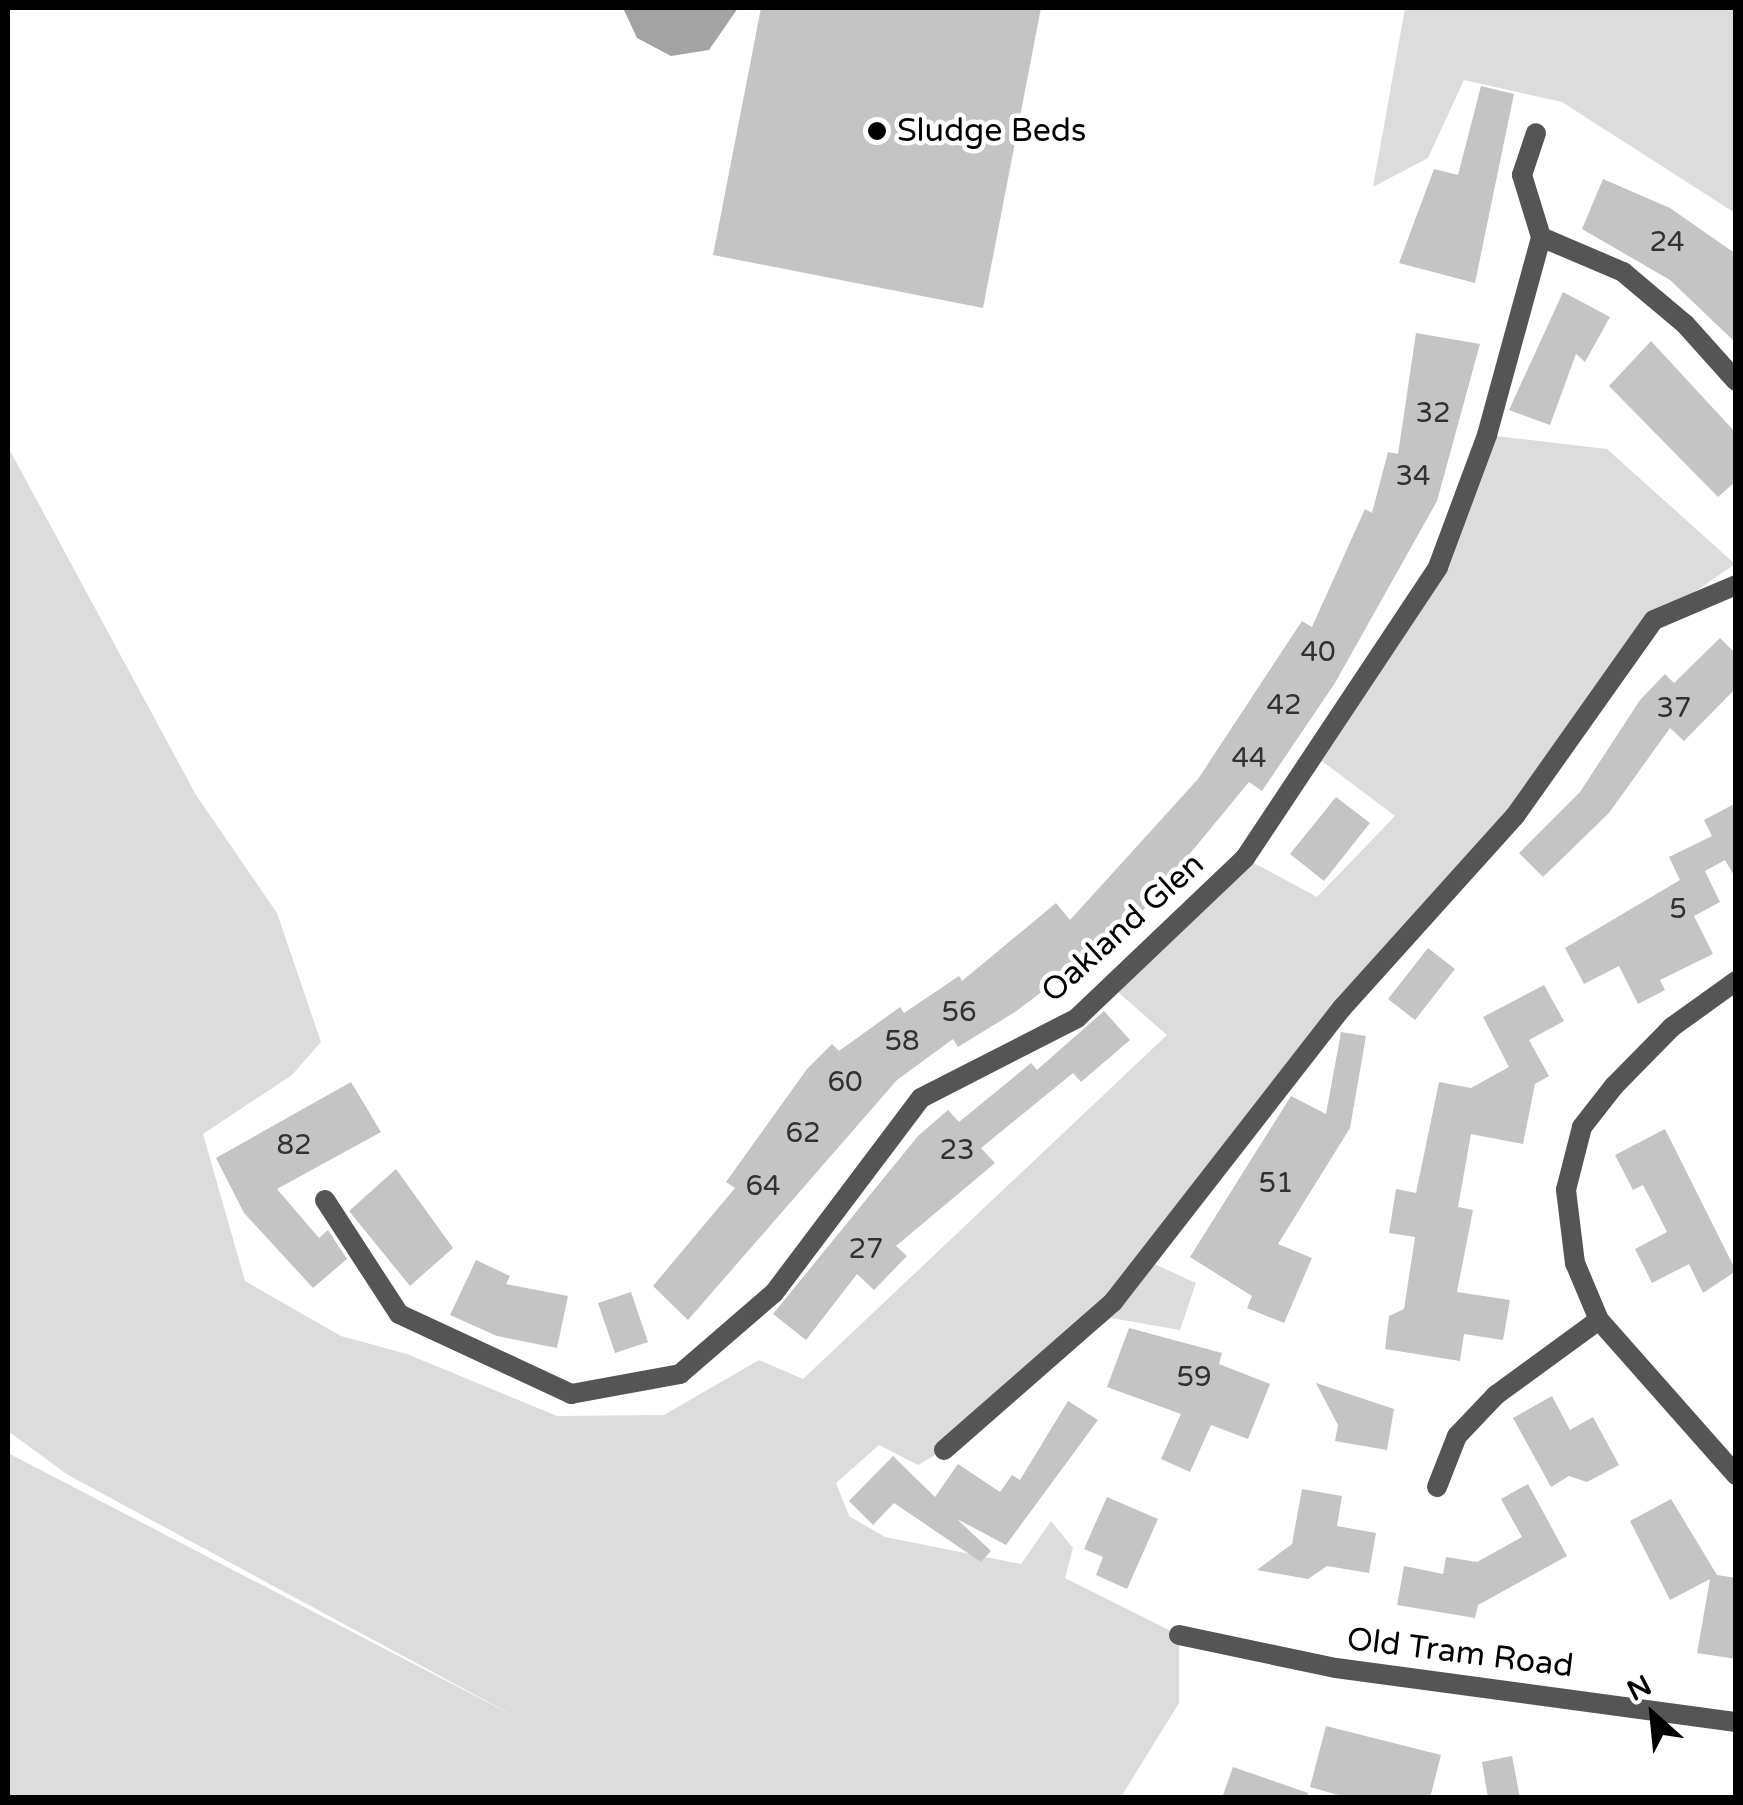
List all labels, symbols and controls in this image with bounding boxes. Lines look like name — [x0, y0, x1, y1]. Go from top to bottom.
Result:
place label: Sludge Beds — [897, 112, 1086, 150]
marker: Sludge Beds — [866, 120, 888, 142]
house number: 24 — [1649, 225, 1685, 259]
house number: 32 — [1415, 396, 1451, 430]
house number: 34 — [1395, 459, 1431, 493]
house number: 40 — [1300, 635, 1336, 669]
house number: 42 — [1266, 688, 1302, 722]
house number: 37 — [1656, 691, 1692, 725]
house number: 44 — [1231, 741, 1267, 775]
street label: Oakland Glen — [1034, 845, 1212, 1011]
house number: 5 — [1669, 892, 1687, 926]
house number: 56 — [941, 995, 977, 1029]
house number: 58 — [884, 1024, 920, 1058]
house number: 60 — [827, 1065, 863, 1099]
house number: 62 — [785, 1116, 821, 1150]
house number: 82 — [276, 1128, 312, 1162]
house number: 23 — [939, 1133, 975, 1167]
house number: 51 — [1258, 1166, 1294, 1200]
house number: 64 — [745, 1169, 781, 1203]
house number: 27 — [848, 1232, 884, 1266]
house number: 59 — [1176, 1360, 1212, 1394]
street label: Old Tram Road — [1344, 1620, 1576, 1686]
north arrow — [1603, 1665, 1703, 1765]
text: N — [1622, 1668, 1657, 1709]

